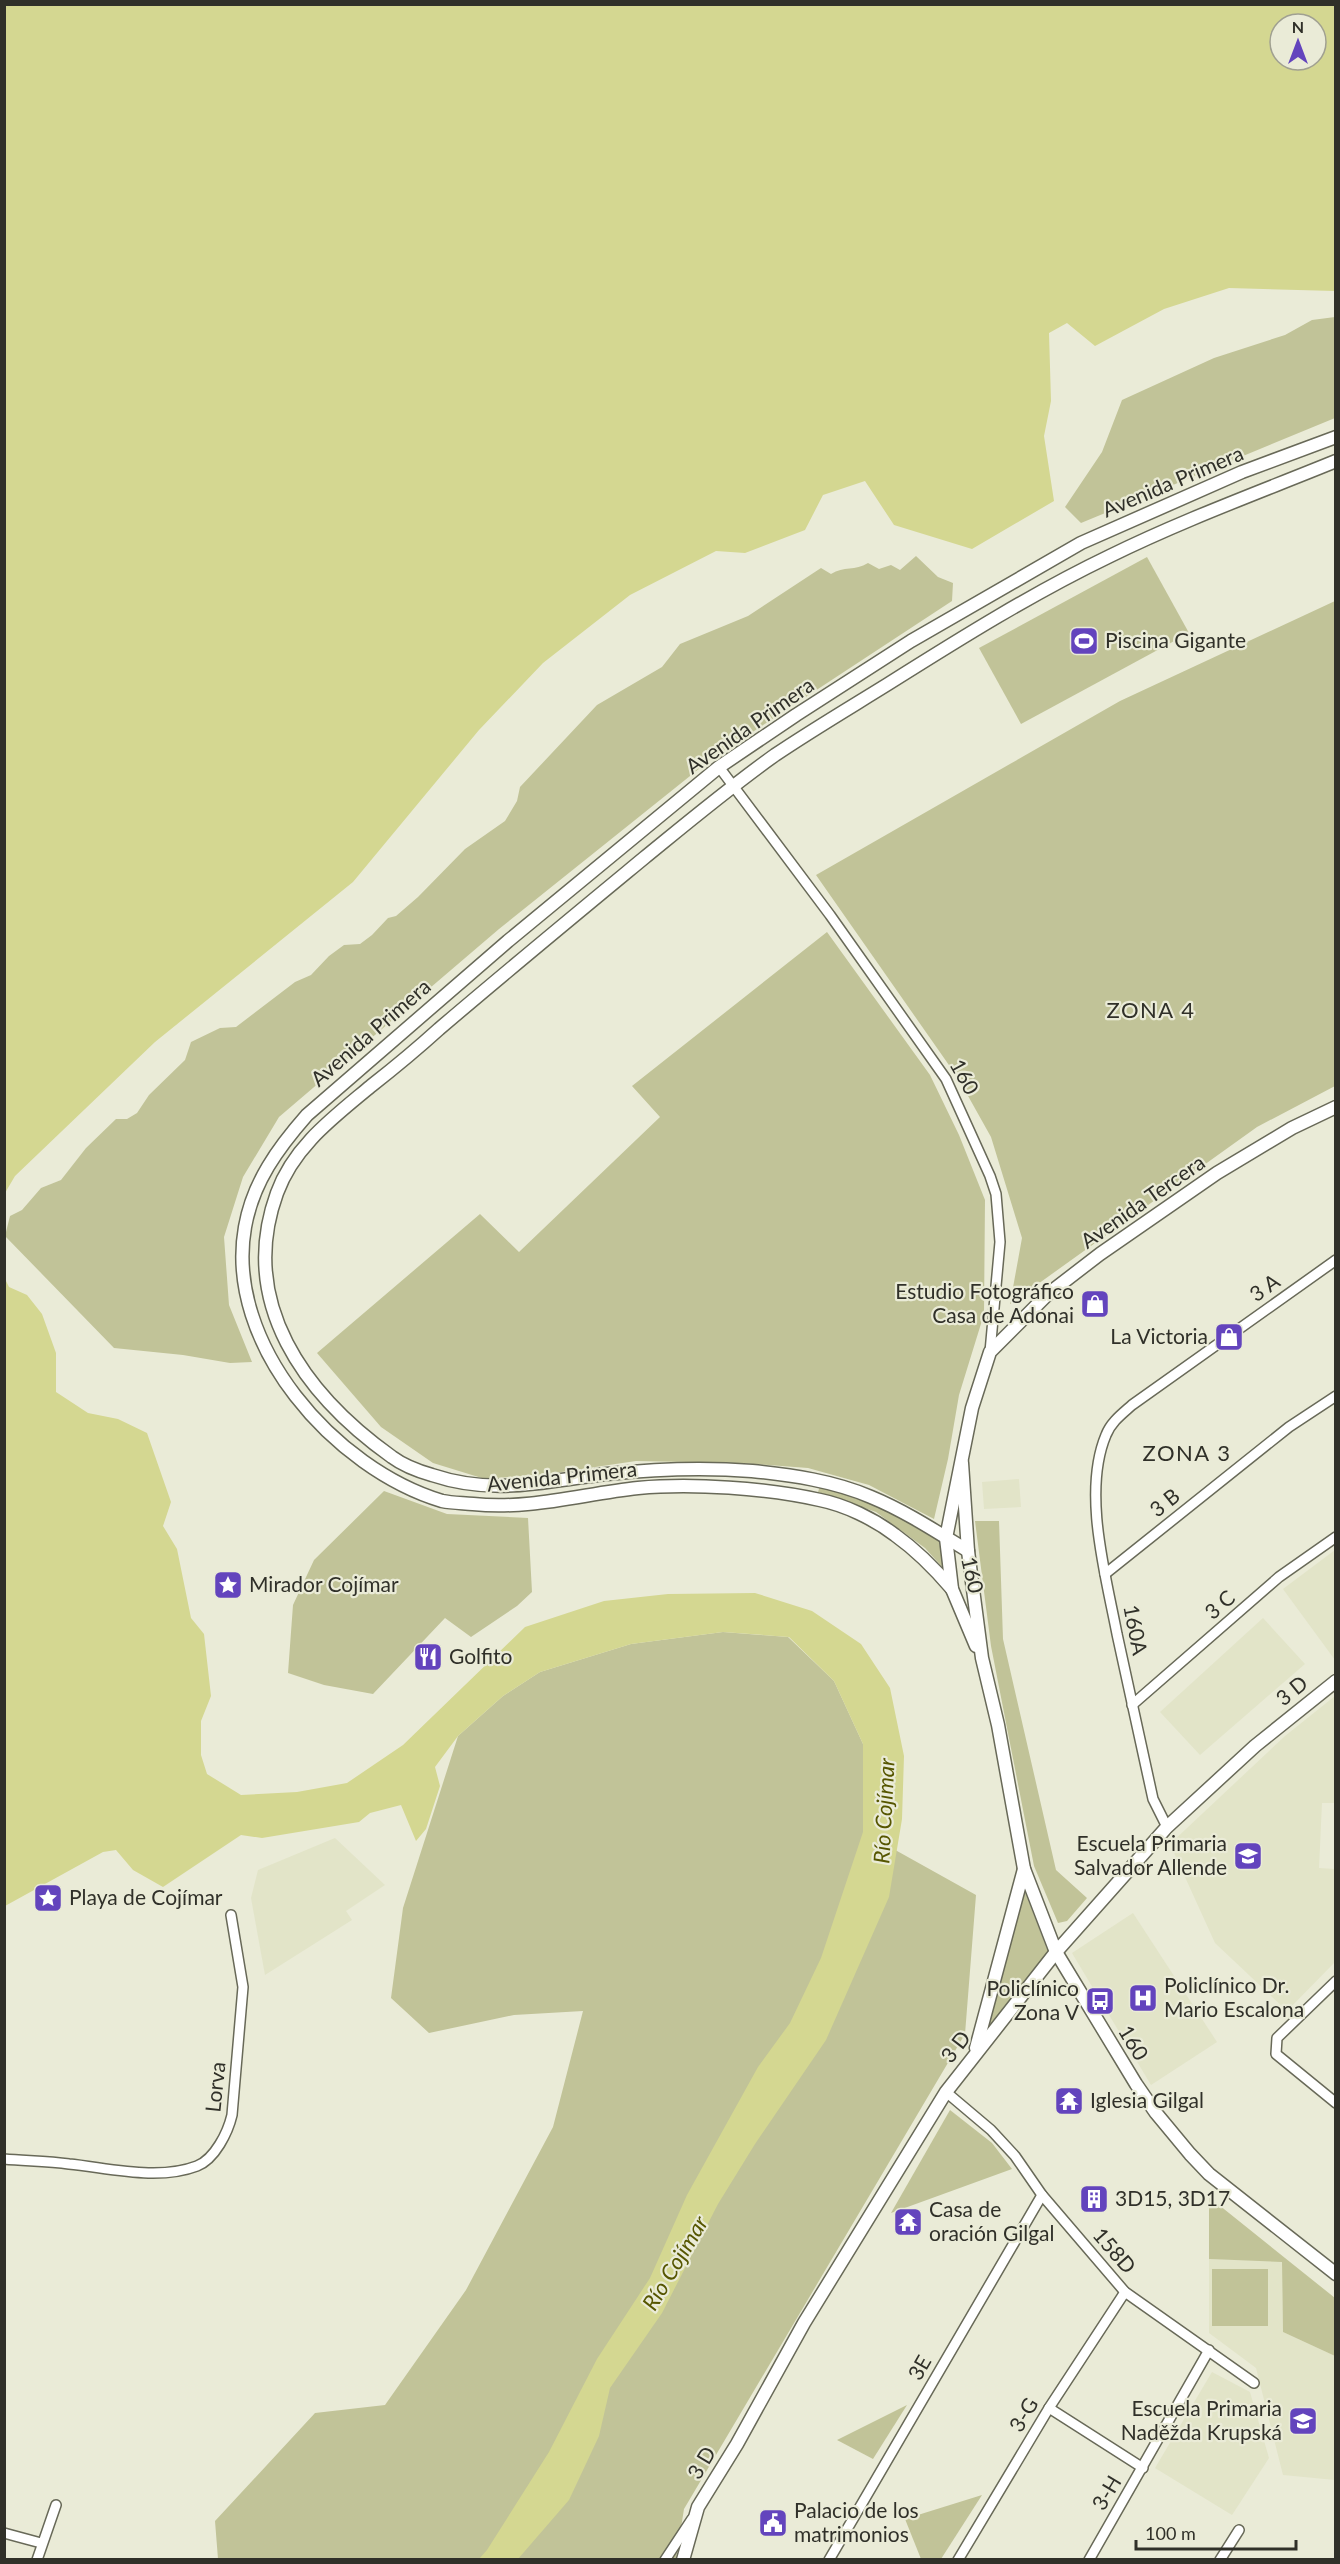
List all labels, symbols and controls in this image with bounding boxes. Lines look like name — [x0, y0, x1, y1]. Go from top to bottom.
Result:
north arrow — [1268, 12, 1328, 72]
text: N — [1292, 17, 1304, 36]
street label: Avenida Primera — [1098, 440, 1247, 522]
sports icon: Piscina Gigante — [1068, 625, 1100, 657]
place label: Piscina Gigante — [1105, 627, 1246, 652]
street label: Avenida Primera — [680, 671, 818, 778]
street label: Avenida Primera — [305, 973, 435, 1091]
district label: ZONA 4 — [1107, 996, 1195, 1023]
street label: 160 — [946, 1054, 985, 1098]
street label: Avenida Tercera — [1075, 1149, 1209, 1253]
street label: 3 A — [1244, 1267, 1285, 1306]
place label: Estudio Fotográfico Casa de Adonai — [895, 1278, 1074, 1327]
shop icon: Estudio Fotográfico Casa de Adonai — [1079, 1288, 1111, 1320]
shop icon: La Victoria — [1213, 1321, 1245, 1353]
place label: La Victoria — [1110, 1323, 1208, 1348]
district label: ZONA 3 — [1143, 1439, 1231, 1466]
street label: Avenida Primera — [486, 1455, 638, 1496]
street label: 3 B — [1144, 1482, 1184, 1521]
street label: 160 — [957, 1554, 990, 1595]
place icon: Mirador Cojímar — [212, 1569, 244, 1601]
place label: Mirador Cojímar — [249, 1571, 399, 1596]
street label: 3 C — [1199, 1584, 1239, 1624]
street label: 160A — [1119, 1602, 1154, 1658]
restaurant icon: Golfito — [412, 1641, 444, 1673]
place label: Golfito — [449, 1643, 513, 1668]
street label: 3 D — [1270, 1670, 1312, 1710]
water label: Río Cojímar — [867, 1757, 900, 1864]
place label: Escuela Primaria Salvador Allende — [1074, 1830, 1227, 1879]
school or university icon: Escuela Primaria Salvador Allende — [1232, 1840, 1264, 1872]
place icon: Playa de Cojímar — [32, 1882, 64, 1914]
place label: Playa de Cojímar — [69, 1884, 223, 1909]
place label: Policlínico Dr. Mario Escalona — [1164, 1972, 1304, 2021]
place label: Policlínico Zona V — [987, 1975, 1080, 2024]
hospital icon: Policlínico Dr. Mario Escalona — [1127, 1982, 1159, 2014]
bus stop icon: Policlínico Zona V — [1084, 1985, 1116, 2017]
street label: 160 — [1114, 2020, 1154, 2064]
street label: 3 D — [935, 2025, 975, 2067]
street label: Lorva — [199, 2060, 230, 2113]
temple icon: Iglesia Gilgal — [1053, 2085, 1085, 2117]
place label: Iglesia Gilgal — [1090, 2087, 1204, 2112]
building icon: 3D15, 3D17 — [1078, 2183, 1110, 2215]
place label: 3D15, 3D17 — [1115, 2185, 1230, 2210]
place label: Casa de oración Gilgal — [929, 2196, 1054, 2245]
temple icon: Casa de oración Gilgal — [892, 2206, 924, 2238]
water label: Río Cojímar — [636, 2210, 714, 2315]
street label: 158D — [1088, 2222, 1142, 2278]
street label: 3E — [902, 2350, 936, 2384]
street label: 3-G — [1003, 2393, 1043, 2436]
place label: Escuela Primaria Naděžda Krupská — [1121, 2395, 1282, 2444]
school or university icon: Escuela Primaria Naděžda Krupská — [1287, 2405, 1319, 2437]
street label: 3 D — [681, 2441, 720, 2483]
street label: 3-H — [1086, 2470, 1126, 2514]
place label: Palacio de los matrimonios — [794, 2497, 919, 2546]
public building icon: Palacio de los matrimonios — [757, 2507, 789, 2539]
scale bar — [1136, 2513, 1296, 2551]
text: 100 m — [1145, 2522, 1196, 2544]

